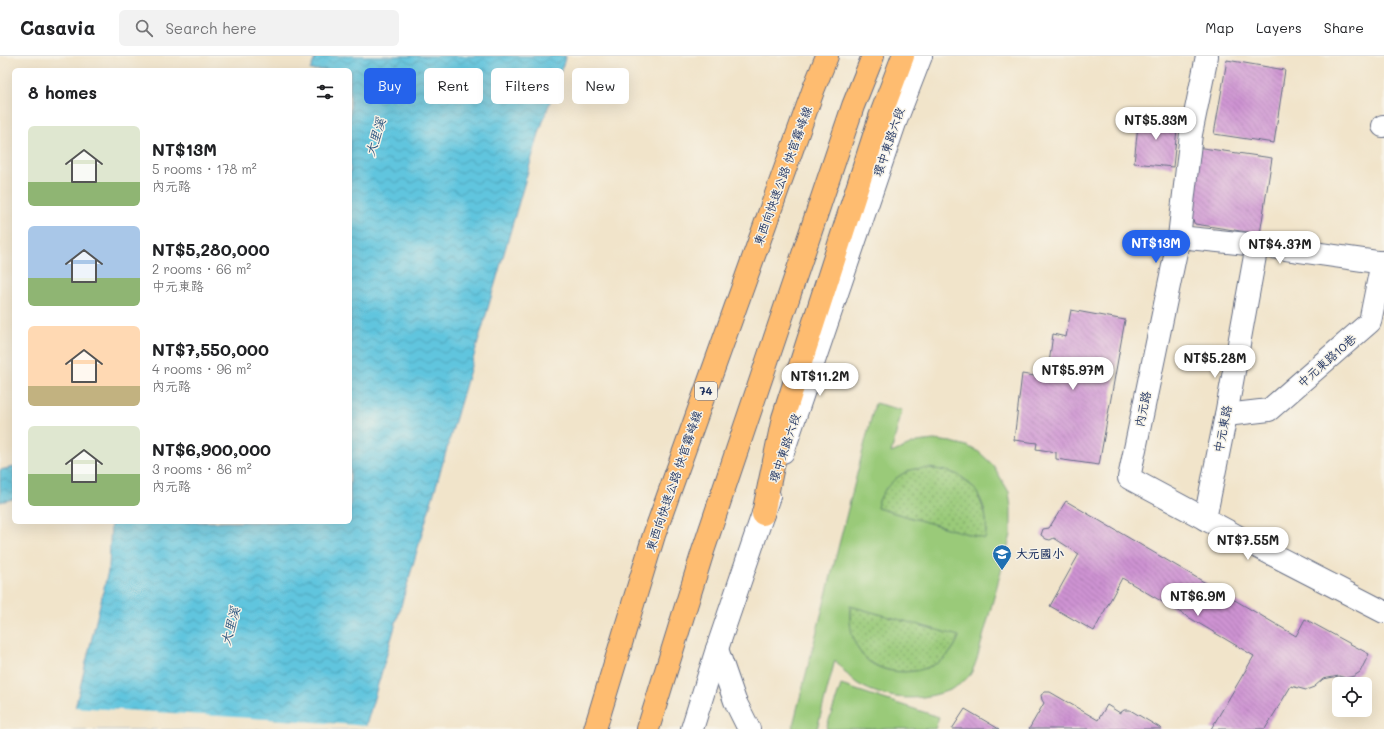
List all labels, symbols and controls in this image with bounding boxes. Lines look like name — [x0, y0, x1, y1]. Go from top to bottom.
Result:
search box — [119, 10, 399, 46]
text: Casavia — [20, 15, 95, 40]
icon: search — [133, 17, 155, 39]
text: Search here — [165, 18, 257, 38]
text: Map — [1205, 18, 1234, 37]
text: Layers — [1256, 18, 1302, 37]
text: Share — [1324, 18, 1364, 37]
chip: Buy — [364, 68, 416, 104]
chip: Rent — [424, 68, 483, 104]
chip: Filters — [491, 68, 564, 104]
chip: New — [572, 68, 629, 104]
text: 8 homes — [28, 81, 97, 103]
icon: filters — [314, 81, 336, 103]
street label: 東西向快速公路 快官霧峰線 — [749, 103, 815, 248]
street label: 環中東路六段 — [869, 105, 907, 178]
pin: NT$5.33M — [1115, 107, 1197, 141]
text: NT$5.33M — [1124, 111, 1188, 128]
water label: 大里溪 — [361, 115, 389, 158]
text: NT$13M — [152, 138, 217, 160]
icon: home — [60, 142, 108, 190]
text: 5 rooms · 178 m² — [152, 160, 257, 177]
text: 內元路 — [152, 177, 191, 194]
pin: NT$13M — [1123, 230, 1189, 264]
pin: NT$4.37M — [1239, 231, 1321, 265]
text: NT$13M — [1131, 234, 1181, 251]
text: NT$4.37M — [1248, 235, 1312, 252]
text: NT$5,280,000 — [152, 238, 270, 260]
icon: home — [60, 242, 108, 290]
text: 2 rooms · 66 m² — [152, 260, 251, 277]
text: 中元東路 — [152, 277, 204, 294]
street label: 中元東路10巷 — [1294, 330, 1359, 390]
text: NT$7,550,000 — [152, 338, 269, 360]
icon: home — [60, 342, 108, 390]
pin: NT$5.28M — [1174, 345, 1256, 379]
text: NT$5.28M — [1183, 349, 1247, 366]
pin: NT$5.97M — [1032, 357, 1114, 391]
text: 4 rooms · 96 m² — [152, 360, 251, 377]
text: NT$5.97M — [1042, 361, 1104, 378]
pin: NT$11.2M — [779, 363, 861, 397]
text: NT$11.2M — [791, 367, 849, 384]
text: 內元路 — [152, 377, 191, 394]
road number: 74 — [695, 382, 717, 400]
street label: 內元路 — [1130, 390, 1154, 428]
street label: 中元東路 — [1210, 404, 1234, 454]
street label: 東西向快速公路 快官霧峰線 — [641, 408, 705, 553]
street label: 環中東路六段 — [765, 411, 803, 484]
text: NT$6,900,000 — [152, 438, 271, 460]
icon: home — [60, 442, 108, 490]
text: 3 rooms · 86 m² — [152, 460, 252, 477]
text: 內元路 — [152, 477, 191, 494]
pin: NT$7.55M — [1207, 527, 1289, 561]
text: NT$7.55M — [1217, 531, 1279, 548]
school or university icon: 大元國小 — [991, 543, 1013, 571]
place label: 大元國小 — [1016, 545, 1064, 561]
pin: NT$6.9M — [1161, 583, 1235, 617]
text: NT$6.9M — [1170, 587, 1226, 604]
water label: 大里溪 — [216, 604, 243, 647]
map controls — [1332, 677, 1372, 717]
button: locate — [1332, 677, 1372, 717]

